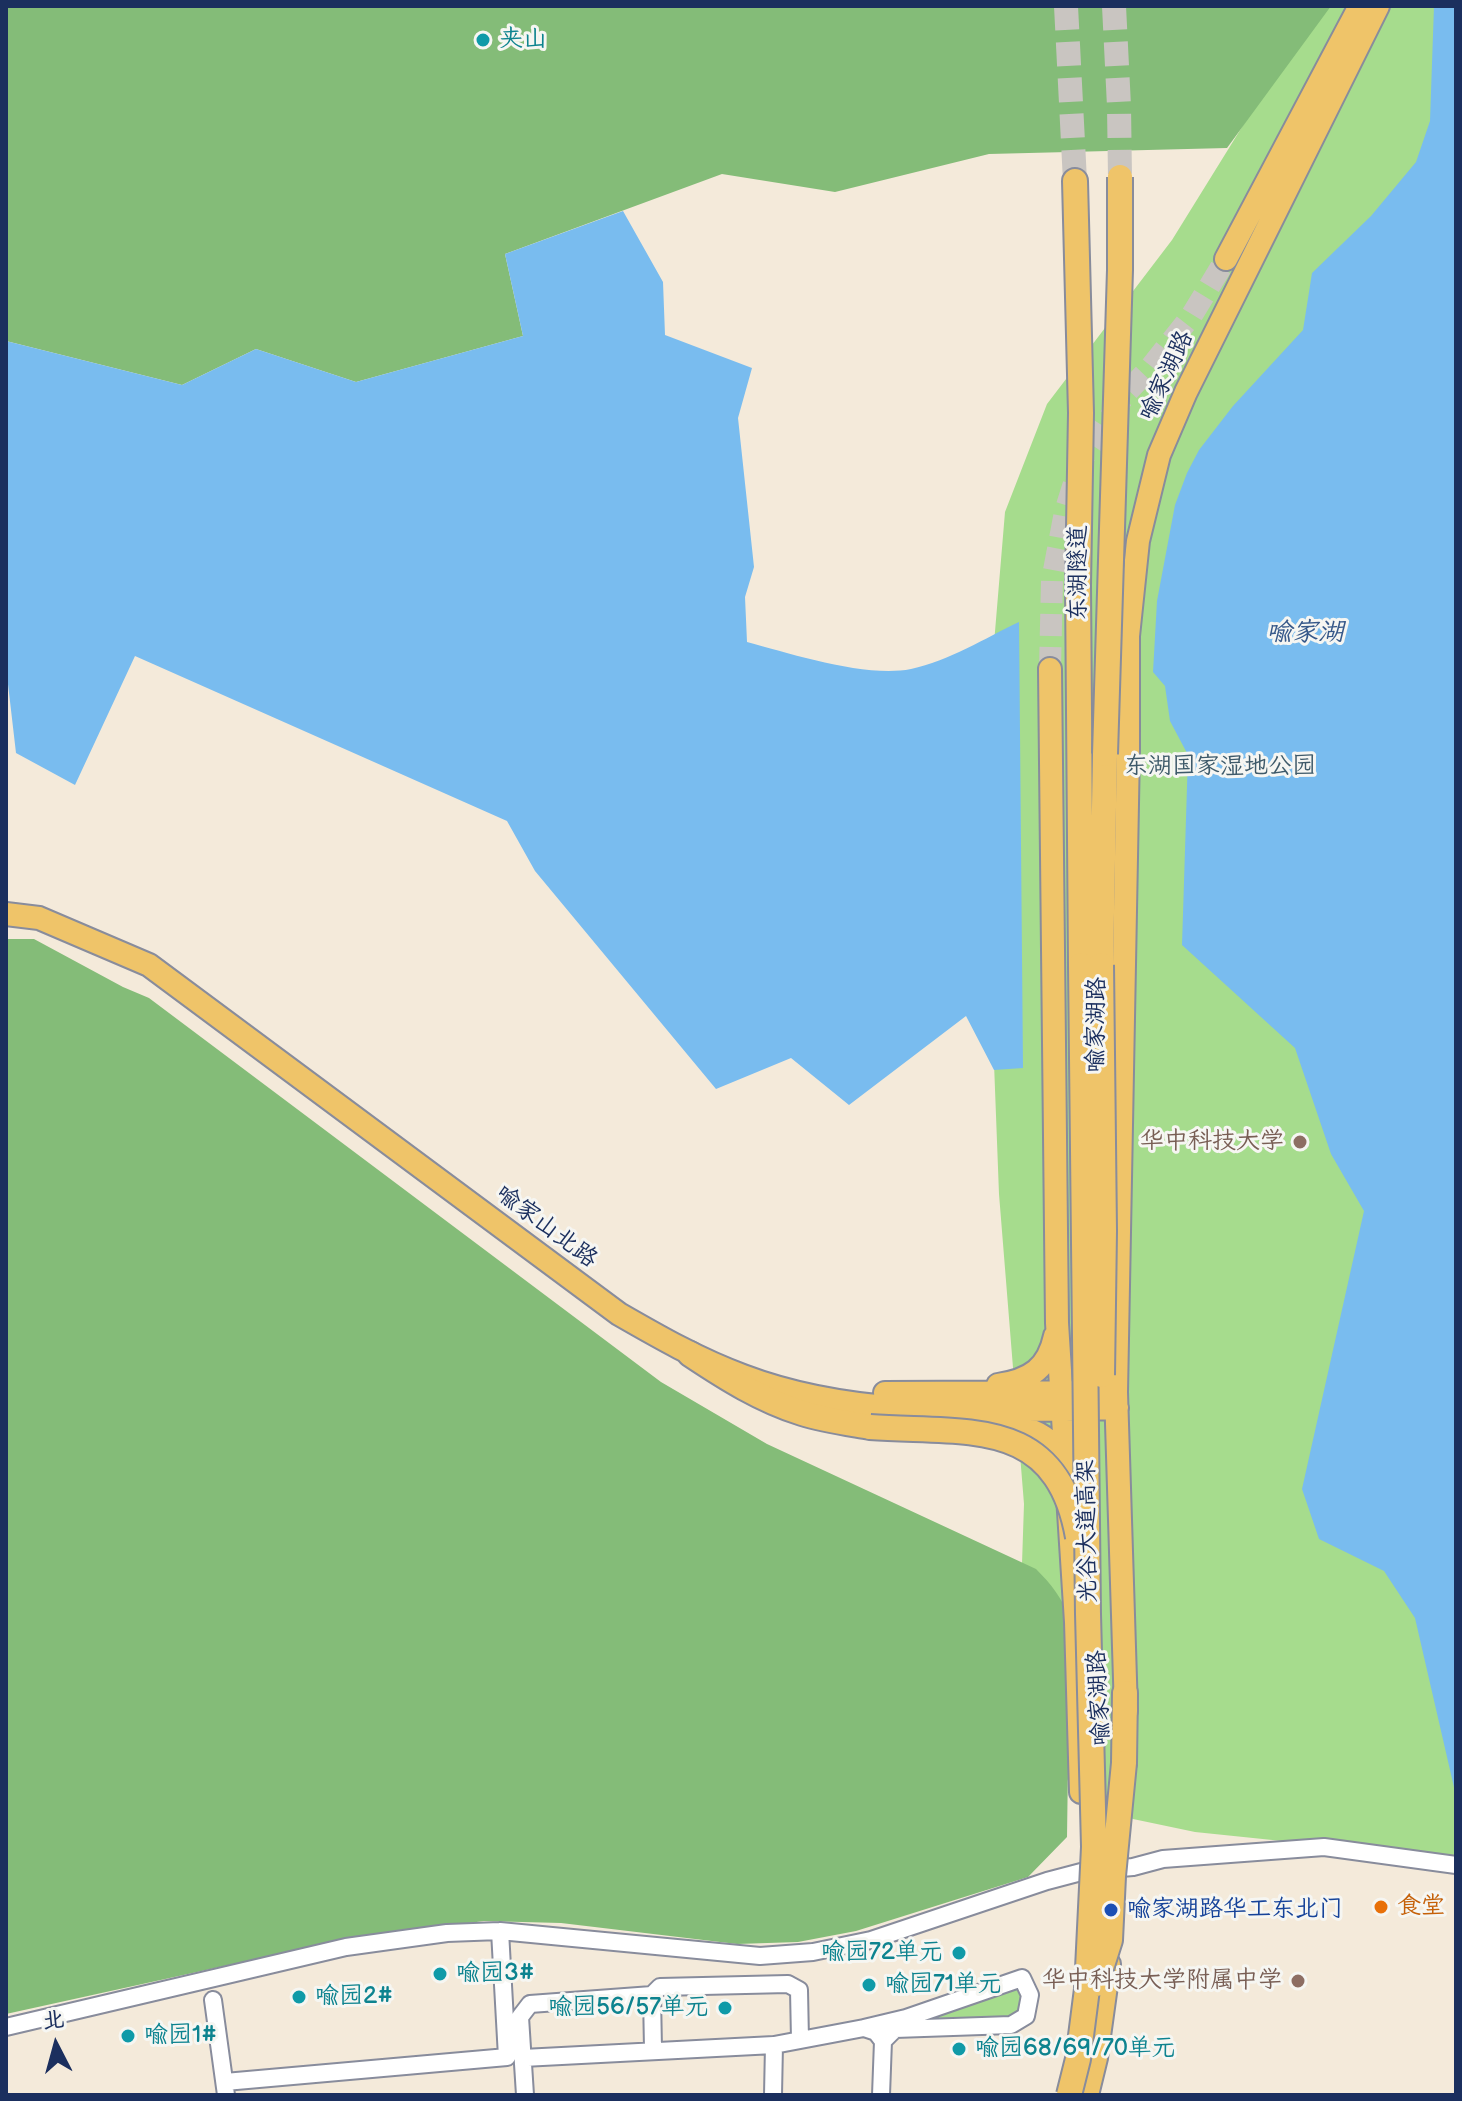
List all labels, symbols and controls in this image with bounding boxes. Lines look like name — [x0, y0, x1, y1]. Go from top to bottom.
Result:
place label: 夹山 — [499, 26, 547, 54]
marker: 夹山 — [474, 31, 492, 49]
street label: 喻家湖路 — [1134, 326, 1200, 426]
street label: 东湖隧道 — [1065, 525, 1093, 621]
water label: 喻家湖 — [1266, 617, 1344, 649]
park label: 东湖国家湿地公园 — [1124, 753, 1316, 781]
street label: 喻家湖路 — [1082, 977, 1112, 1073]
place label: 华中科技大学 — [1140, 1128, 1284, 1156]
marker: 华中科技大学 — [1291, 1133, 1309, 1151]
street label: 喻家山北路 — [489, 1179, 603, 1275]
street label: 光谷大道高架 — [1072, 1459, 1104, 1603]
street label: 喻家湖路 — [1083, 1649, 1117, 1747]
place label: 食堂 — [1397, 1893, 1445, 1921]
place label: 喻家湖路华工东北门 — [1127, 1896, 1343, 1924]
marker: 食堂 — [1372, 1898, 1390, 1916]
marker: 喻家湖路华工东北门 — [1102, 1901, 1120, 1919]
place label: 喻园72单元 — [821, 1939, 943, 1967]
marker: 喻园72单元 — [950, 1944, 968, 1962]
place label: 喻园3# — [456, 1960, 534, 1988]
marker: 喻园3# — [431, 1965, 449, 1983]
place label: 华中科技大学附属中学 — [1042, 1967, 1282, 1995]
place label: 喻园71单元 — [885, 1971, 1002, 1999]
marker: 华中科技大学附属中学 — [1289, 1972, 1307, 1990]
marker: 喻园71单元 — [860, 1976, 878, 1994]
place label: 喻园2# — [315, 1983, 393, 2011]
marker: 喻园2# — [290, 1988, 308, 2006]
place label: 喻园56/57单元 — [548, 1994, 709, 2022]
marker: 喻园56/57单元 — [716, 1999, 734, 2017]
north arrow — [16, 2005, 96, 2085]
text: 北 — [41, 2006, 66, 2035]
place label: 喻园1# — [144, 2022, 217, 2050]
marker: 喻园1# — [119, 2027, 137, 2045]
place label: 喻园68/69/70单元 — [975, 2035, 1176, 2063]
marker: 喻园68/69/70单元 — [950, 2040, 968, 2058]

